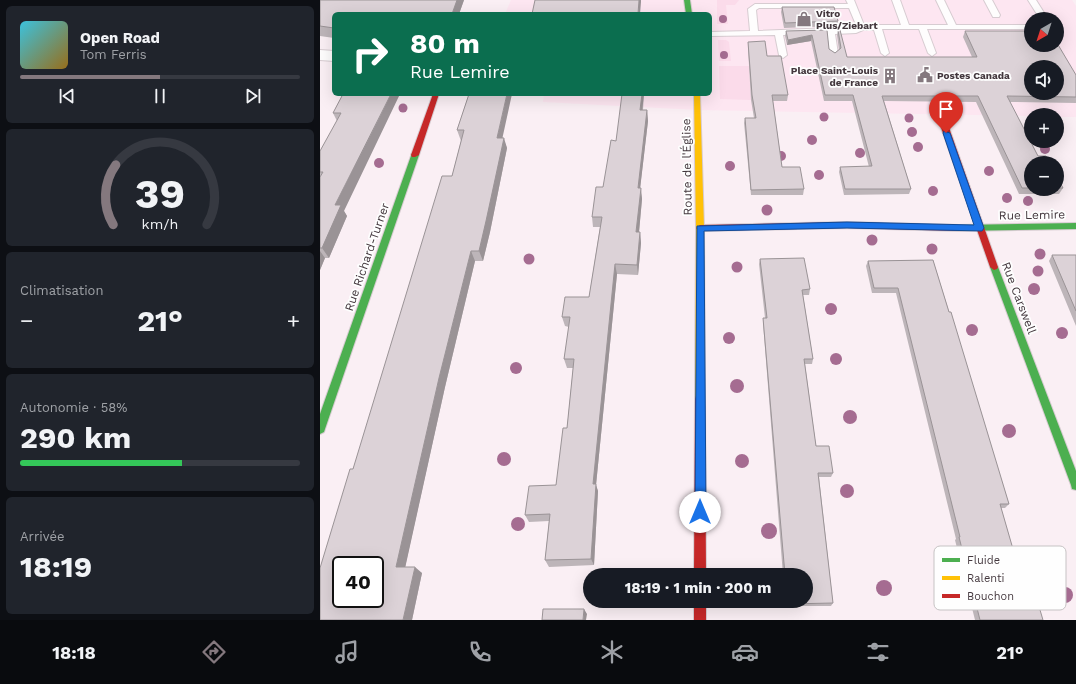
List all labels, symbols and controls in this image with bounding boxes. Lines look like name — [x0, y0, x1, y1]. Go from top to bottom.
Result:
place label: Vitro Plus/Ziebart — [816, 8, 878, 31]
shop icon: Vitro Plus/Ziebart — [795, 10, 813, 28]
north arrow — [1024, 12, 1064, 52]
map controls — [1024, 12, 1064, 196]
text: 80 m — [410, 27, 480, 60]
icon: right — [344, 28, 396, 80]
text: Open Road — [80, 29, 160, 47]
text: Tom Ferris — [80, 47, 147, 62]
button: sound — [1024, 60, 1064, 100]
text: Rue Lemire — [410, 61, 510, 82]
place label: Place Saint-Louis de France — [791, 65, 879, 88]
public building icon: Postes Canada — [916, 66, 934, 84]
building icon: Place Saint-Louis de France — [881, 67, 899, 85]
place label: Postes Canada — [937, 70, 1010, 81]
icon: previous — [56, 85, 78, 107]
icon: pause — [149, 85, 171, 107]
icon: next — [242, 85, 264, 107]
pin — [929, 92, 963, 133]
icon: arrive — [935, 98, 957, 120]
button: + — [1024, 108, 1064, 148]
street label: Route de l'Église — [679, 118, 695, 216]
button: − — [1024, 156, 1064, 196]
text: 39 — [135, 169, 185, 218]
street label: Rue Richard-Turner — [342, 201, 392, 313]
street label: Rue Lemire — [999, 207, 1065, 223]
text: km/h — [142, 216, 178, 232]
street label: Rue Carswell — [999, 260, 1039, 336]
text: Climatisation — [20, 283, 103, 298]
text: 21° — [137, 303, 183, 338]
text: − — [20, 308, 33, 333]
text: + — [287, 308, 300, 333]
text: Autonomie · 58% — [20, 400, 127, 415]
text: 290 km — [20, 420, 131, 455]
position arrow — [679, 491, 721, 533]
text: Arrivée — [20, 529, 64, 544]
legend — [934, 546, 1066, 610]
text: 18:19 — [20, 549, 92, 584]
text: Fluide — [967, 554, 1000, 567]
speed limit sign: 40 — [332, 556, 384, 608]
text: Ralenti — [967, 572, 1005, 585]
text: 18:19 · 1 min · 200 m — [625, 579, 771, 597]
text: Bouchon — [967, 590, 1014, 603]
icon: directions — [200, 638, 228, 666]
icon: music — [333, 638, 361, 666]
icon: phone — [466, 638, 494, 666]
icon: climate — [598, 638, 626, 666]
icon: car — [731, 638, 759, 666]
icon: filters — [864, 638, 892, 666]
text: 18:18 — [52, 642, 96, 663]
text: 21° — [996, 642, 1024, 663]

